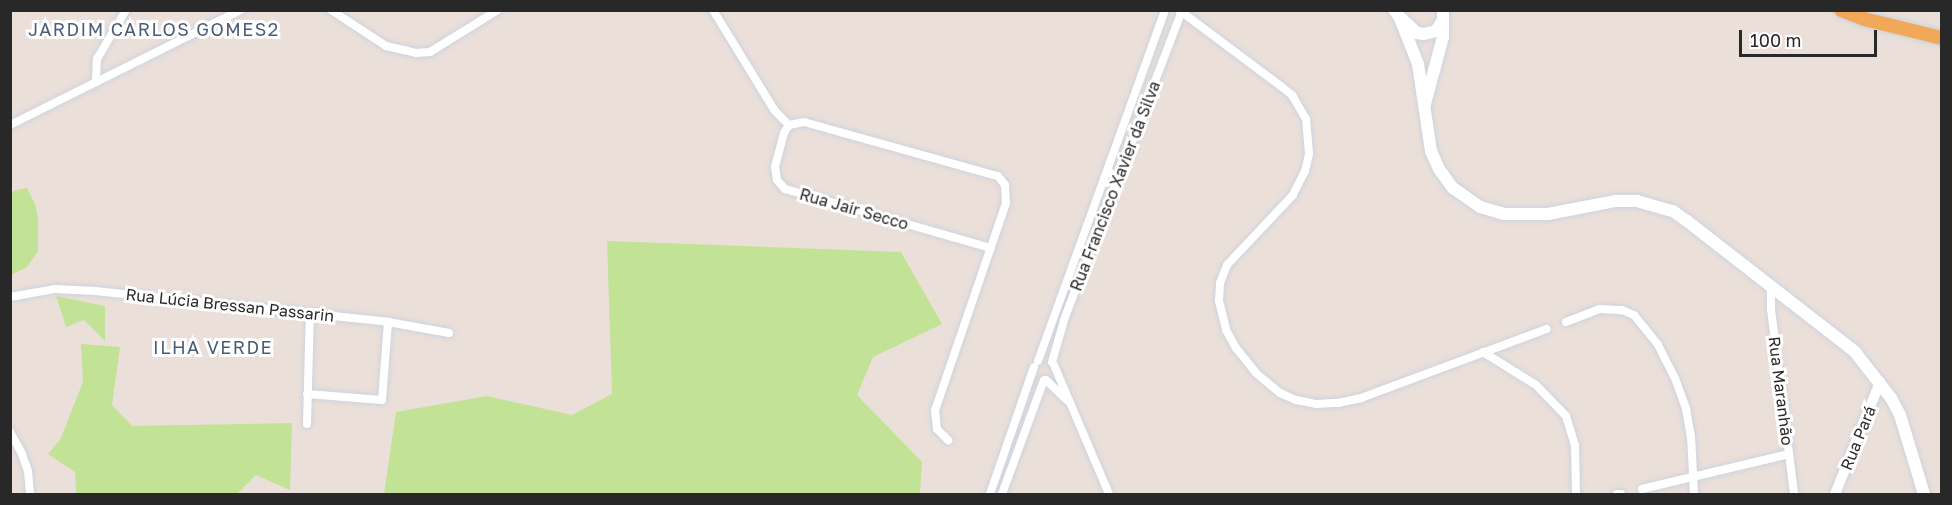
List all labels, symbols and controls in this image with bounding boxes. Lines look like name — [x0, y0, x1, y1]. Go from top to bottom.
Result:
district label: JARDIM CARLOS GOMES2 — [28, 18, 280, 40]
scale bar — [1742, 18, 1880, 56]
text: 100 m — [1750, 29, 1801, 51]
street label: Rua Francisco Xavier da Silva — [1066, 78, 1164, 294]
street label: Rua Jair Secco — [797, 184, 911, 234]
street label: Rua Lúcia Bressan Passarin — [125, 285, 335, 325]
street label: Rua Maranhão — [1765, 335, 1797, 447]
district label: ILHA VERDE — [153, 336, 273, 358]
street label: Rua Pará — [1836, 403, 1880, 473]

